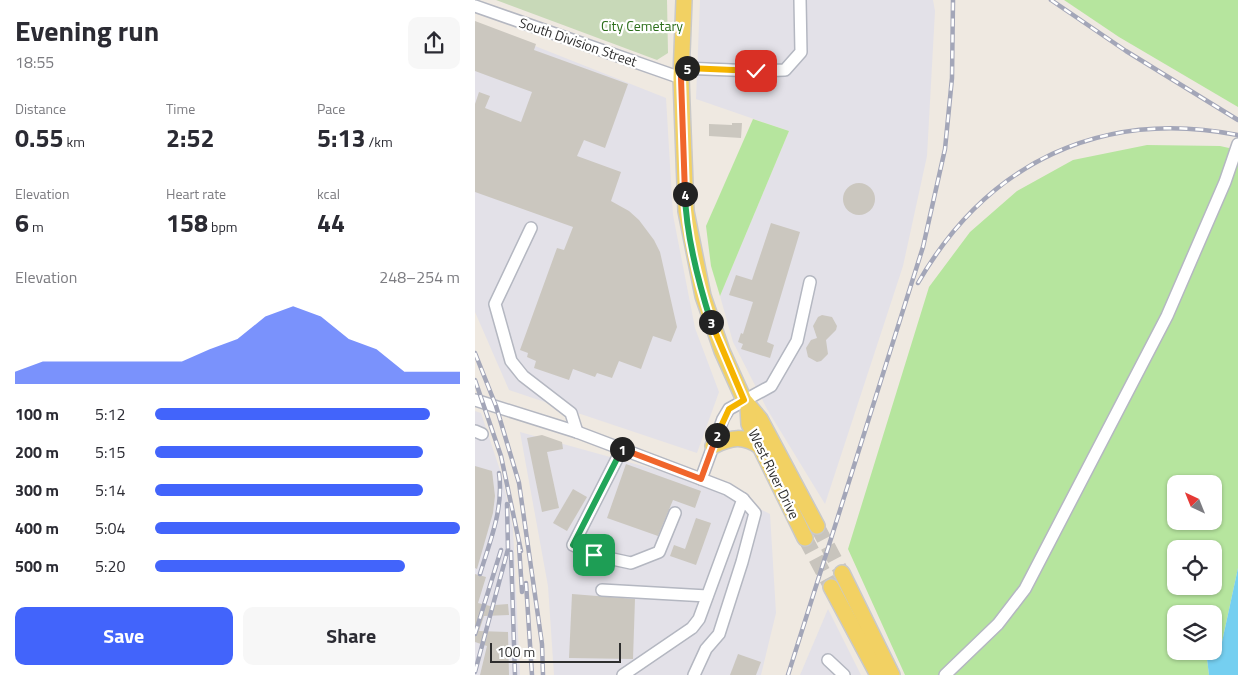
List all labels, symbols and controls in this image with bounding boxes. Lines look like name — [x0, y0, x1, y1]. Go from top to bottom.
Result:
text: Evening run — [15, 9, 159, 52]
street label: South Division Street — [516, 11, 640, 72]
park label: City Cemetary — [601, 15, 683, 36]
button: share — [408, 17, 460, 69]
text: 18:55 — [15, 50, 54, 74]
pin — [735, 50, 777, 92]
pin: 5 — [675, 56, 699, 80]
icon: check — [742, 57, 770, 85]
text: 5 — [684, 58, 691, 79]
text: Distance — [15, 98, 66, 119]
text: Time — [166, 98, 195, 119]
text: Pace — [317, 98, 345, 119]
text: 0.55 — [15, 119, 63, 157]
text: 2:52 — [166, 119, 214, 157]
text: 5:13 — [317, 119, 365, 157]
text: km — [63, 131, 85, 152]
text: /km — [365, 131, 393, 152]
pin: 4 — [673, 182, 697, 206]
text: Elevation — [15, 183, 69, 204]
text: Heart rate — [166, 183, 226, 204]
text: kcal — [317, 183, 340, 204]
text: 4 — [682, 184, 689, 205]
text: 6 — [15, 204, 29, 242]
text: 158 — [166, 204, 208, 242]
text: 44 — [317, 204, 345, 242]
text: m — [29, 216, 44, 237]
text: bpm — [208, 216, 238, 237]
text: Elevation — [15, 265, 77, 289]
text: 248–254 m — [379, 265, 460, 289]
pin: 3 — [699, 310, 723, 334]
text: 3 — [708, 312, 715, 333]
text: 100 m — [15, 402, 59, 426]
text: 5:12 — [95, 402, 125, 426]
pin: 2 — [705, 422, 729, 448]
text: 2 — [714, 425, 721, 446]
street label: West River Drive — [744, 425, 805, 522]
pin: 1 — [609, 436, 635, 462]
text: 1 — [619, 439, 626, 460]
text: 200 m — [15, 440, 59, 464]
text: 5:15 — [95, 440, 125, 464]
north arrow — [1167, 475, 1223, 530]
map controls — [1167, 475, 1222, 660]
text: 300 m — [15, 478, 59, 502]
text: 5:14 — [95, 478, 125, 502]
text: 400 m — [15, 516, 59, 540]
text: 5:04 — [95, 516, 125, 540]
pin — [573, 534, 615, 576]
button: locate — [1167, 540, 1222, 595]
icon: arrive — [580, 541, 608, 569]
text: 500 m — [15, 554, 59, 578]
text: 5:20 — [95, 554, 125, 578]
button: layers — [1167, 605, 1222, 660]
button: Save — [15, 607, 233, 665]
button: Share — [243, 607, 460, 665]
scale bar — [490, 640, 621, 663]
text: 100 m — [497, 641, 535, 662]

